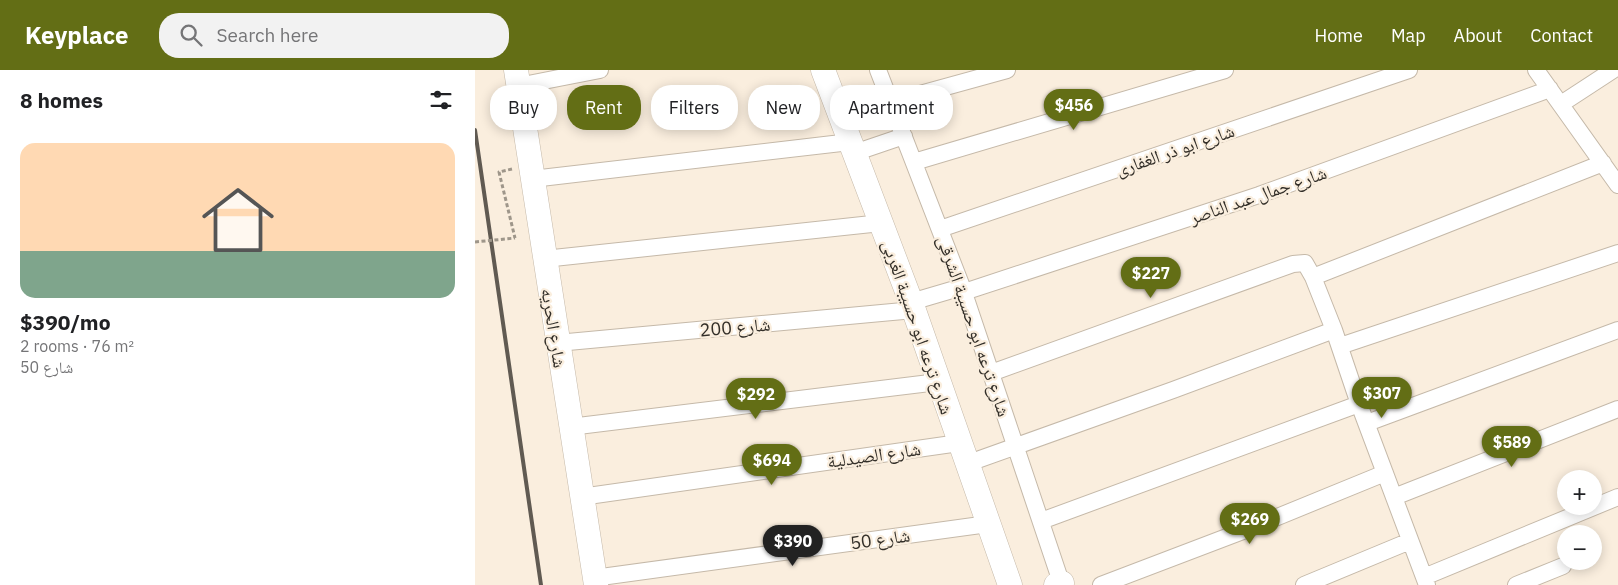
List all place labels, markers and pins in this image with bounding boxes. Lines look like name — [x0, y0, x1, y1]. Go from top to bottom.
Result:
pin: $456 — [1044, 88, 1104, 131]
pin: $227 — [1121, 256, 1181, 299]
pin: $307 — [1352, 376, 1412, 419]
pin: $292 — [726, 378, 786, 420]
pin: $589 — [1482, 426, 1542, 468]
pin: $694 — [742, 444, 802, 486]
pin: $269 — [1220, 502, 1280, 545]
pin: $390 — [763, 524, 823, 567]

